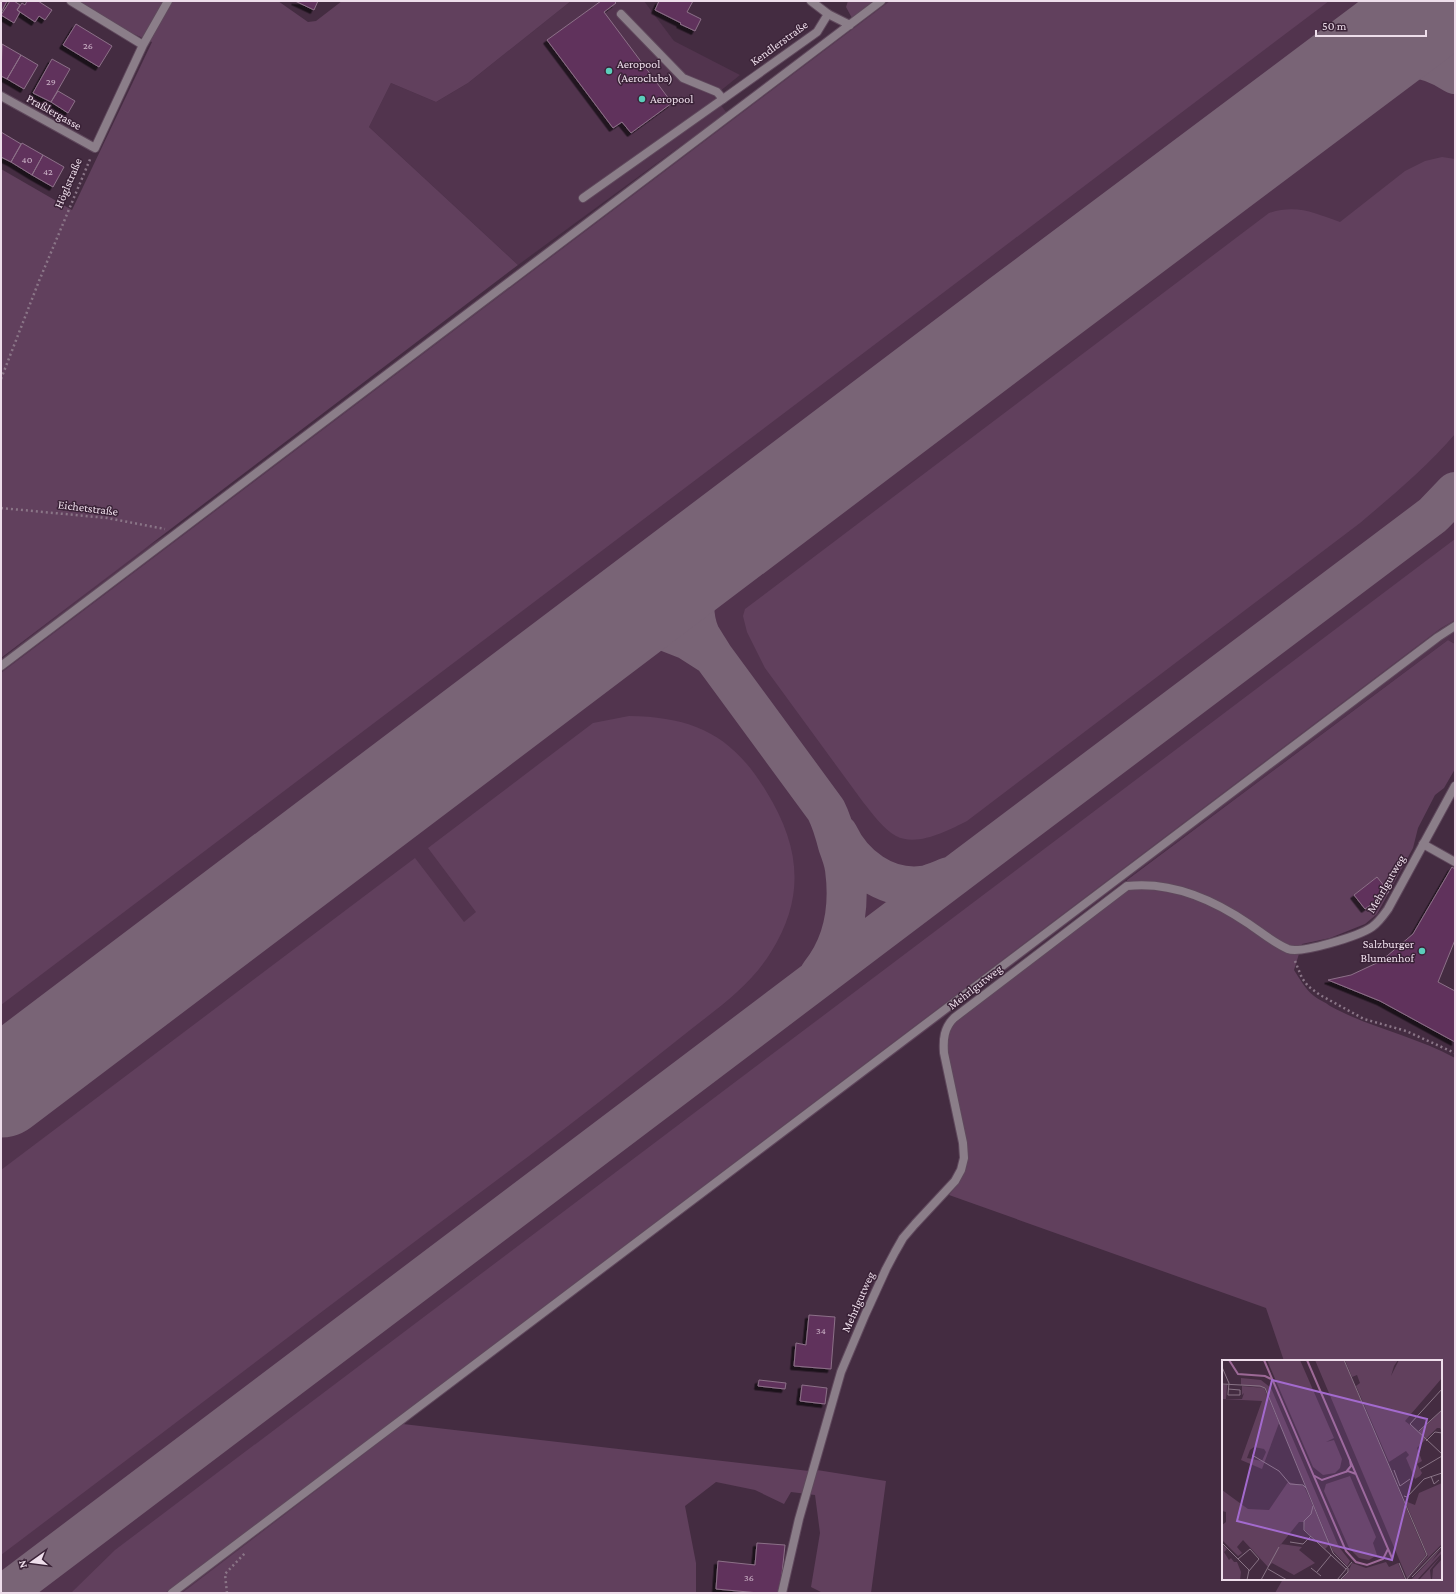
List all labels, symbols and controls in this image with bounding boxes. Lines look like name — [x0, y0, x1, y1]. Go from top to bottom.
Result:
scale bar — [1316, 12, 1426, 38]
street label: Kendlerstraße — [748, 17, 810, 69]
text: 50 m — [1322, 19, 1347, 33]
house number: 26 — [83, 40, 93, 51]
place label: Aeropool (Aeroclubs) — [617, 57, 673, 85]
marker: Aeropool (Aeroclubs) — [604, 66, 614, 76]
house number: 29 — [46, 76, 56, 87]
street label: Praßlergasse — [24, 91, 84, 133]
place label: Aeropool — [650, 92, 693, 106]
marker: Aeropool — [637, 94, 647, 104]
house number: 40 — [22, 154, 33, 165]
street label: Höglstraße — [51, 156, 85, 210]
house number: 42 — [43, 166, 53, 177]
street label: Eichetstraße — [57, 497, 119, 519]
street label: Mehrlgutweg — [1364, 852, 1408, 916]
place label: Salzburger Blumenhof — [1361, 937, 1415, 965]
marker: Salzburger Blumenhof — [1417, 946, 1427, 956]
street label: Mehrlgutweg — [945, 961, 1005, 1012]
street label: Mehrlgutweg — [838, 1269, 878, 1334]
house number: 34 — [816, 1325, 826, 1336]
inset map — [1222, 1360, 1442, 1580]
north arrow — [12, 1542, 52, 1582]
text: N — [15, 1559, 29, 1570]
house number: 36 — [744, 1572, 754, 1583]

